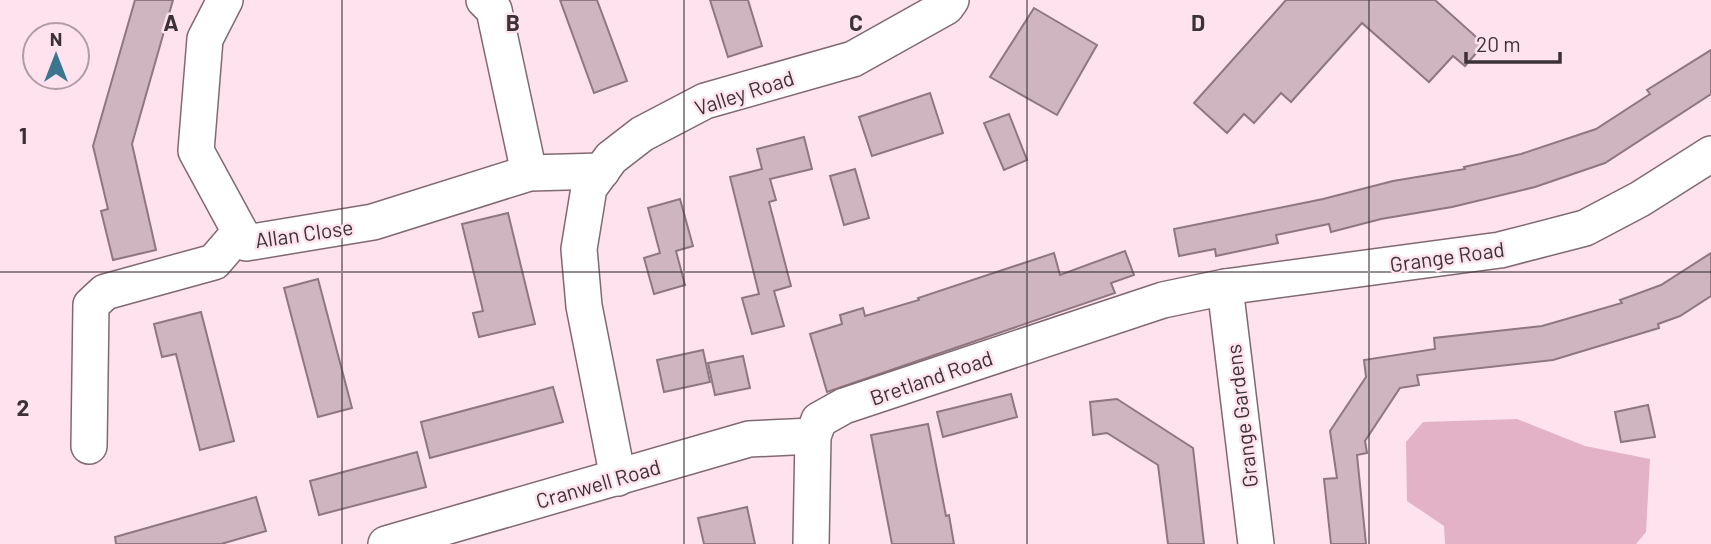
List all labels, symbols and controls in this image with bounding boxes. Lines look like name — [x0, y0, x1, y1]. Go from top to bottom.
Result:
text: A — [163, 8, 179, 36]
text: B — [506, 8, 520, 36]
text: C — [849, 8, 863, 36]
text: D — [1191, 8, 1205, 36]
north arrow — [21, 21, 91, 91]
scale bar — [1466, 21, 1560, 65]
text: N — [50, 27, 62, 50]
text: 20 m — [1476, 31, 1521, 56]
street label: Valley Road — [691, 64, 797, 120]
text: 1 — [19, 121, 27, 149]
street label: Allan Close — [253, 214, 355, 252]
street label: Grange Road — [1388, 236, 1506, 276]
street label: Grange Gardens — [1220, 343, 1262, 489]
street label: Bretland Road — [866, 344, 996, 410]
text: 2 — [17, 393, 29, 421]
street label: Cranwell Road — [533, 453, 663, 513]

